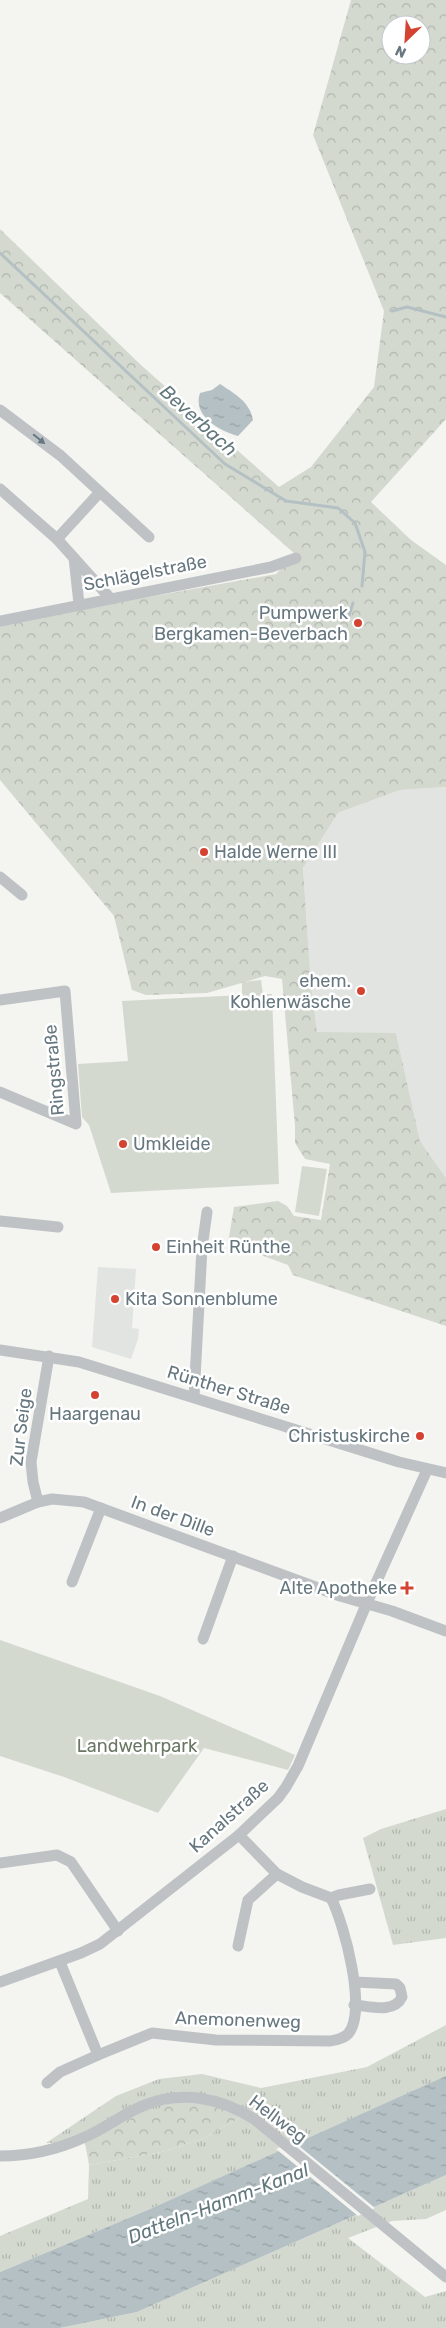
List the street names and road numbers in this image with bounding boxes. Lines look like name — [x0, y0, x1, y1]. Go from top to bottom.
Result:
street label: Schlägelstraße — [81, 550, 209, 596]
street label: Ringstraße — [39, 1024, 69, 1116]
street label: Rünther Straße — [165, 1361, 293, 1419]
street label: Zur Seige — [5, 1387, 37, 1467]
street label: In der Dille — [128, 1491, 218, 1541]
street label: Kanalstraße — [185, 1775, 273, 1857]
street label: Anemonenweg — [175, 2007, 301, 2033]
street label: Hellweg — [245, 2090, 311, 2148]

